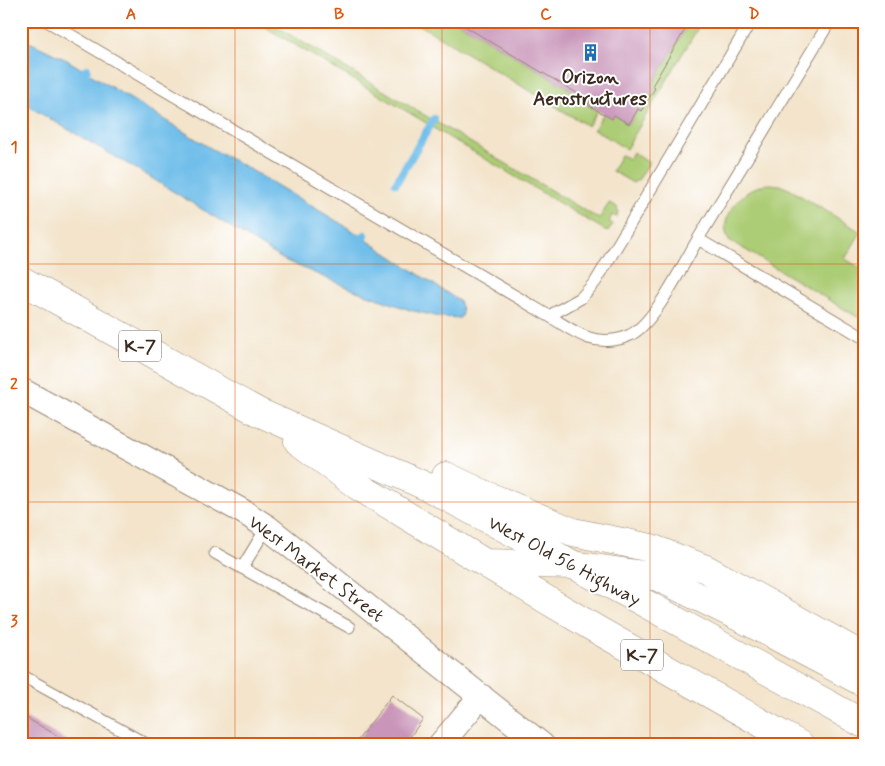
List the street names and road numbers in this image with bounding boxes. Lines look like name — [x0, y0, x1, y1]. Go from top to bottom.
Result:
road number: K-7 — [119, 331, 161, 362]
street label: West Market Street — [243, 510, 389, 628]
street label: West Old 56 Highway — [482, 510, 645, 615]
road number: K-7 — [621, 640, 663, 670]

